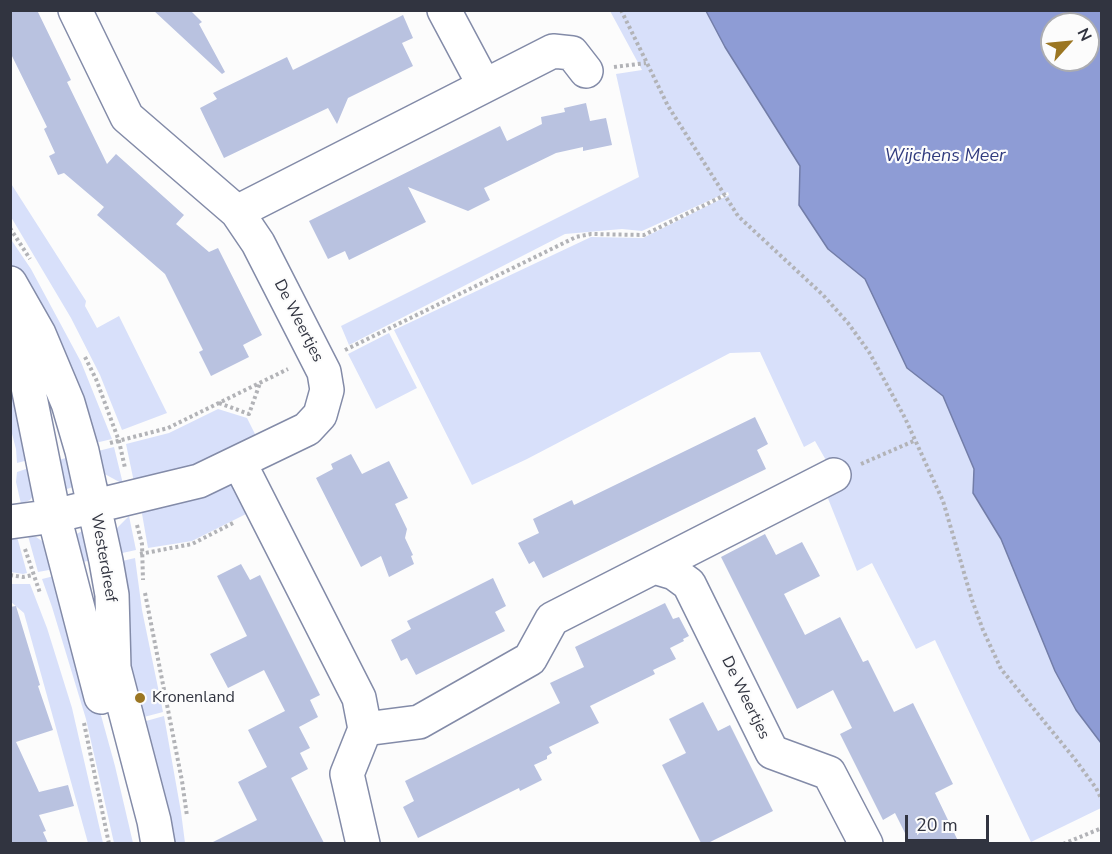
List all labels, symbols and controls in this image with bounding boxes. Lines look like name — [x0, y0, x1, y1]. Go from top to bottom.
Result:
north arrow — [1040, 12, 1100, 72]
text: N — [1072, 24, 1097, 45]
water label: Wijchens Meer — [885, 146, 1005, 168]
street label: De Weertjes — [269, 277, 327, 365]
street label: Westerdreef — [86, 512, 120, 604]
street label: De Weertjes — [717, 653, 773, 743]
place label: Kronenland — [152, 688, 235, 708]
marker: Kronenland — [133, 691, 147, 705]
scale bar — [908, 803, 992, 841]
text: 20 m — [916, 813, 958, 837]

